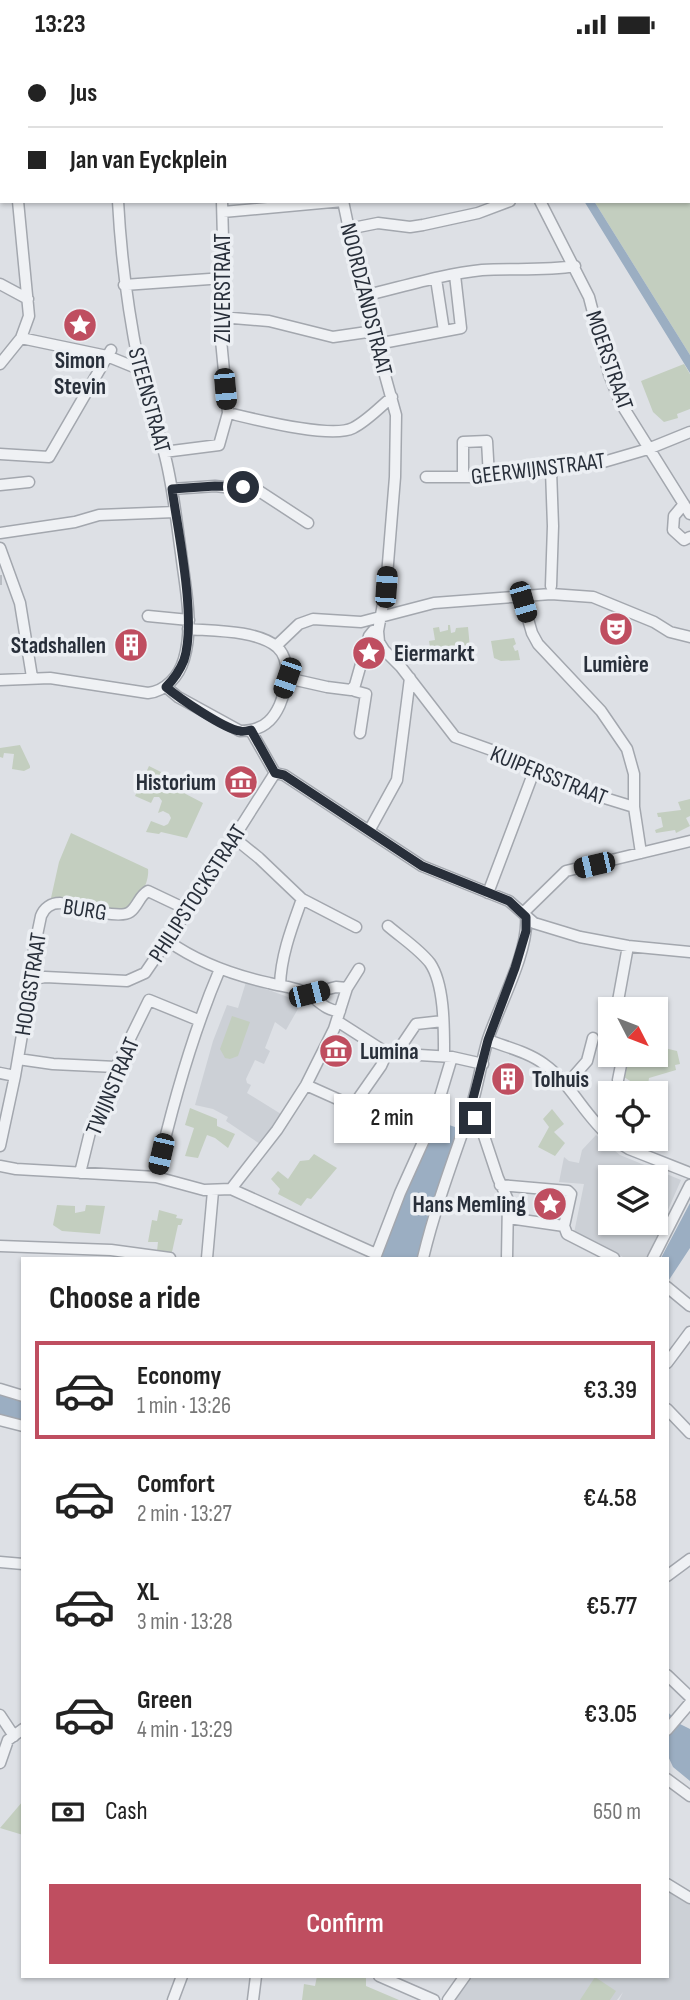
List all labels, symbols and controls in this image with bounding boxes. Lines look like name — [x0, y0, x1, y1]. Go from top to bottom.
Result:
text: 13:23 — [35, 9, 86, 40]
text: Jus — [70, 78, 97, 109]
text: Jan van Eyckplein — [70, 145, 227, 176]
street label: NOORDZANDSTRAAT — [334, 220, 398, 378]
street label: ZILVERSTRAAT — [209, 233, 237, 343]
place icon: Simon Stevin — [61, 306, 99, 344]
street label: MOERSTRAAT — [579, 307, 639, 414]
street label: STEENSTRAAT — [122, 345, 176, 456]
place label: Simon Stevin — [54, 347, 106, 401]
car — [213, 367, 238, 411]
street label: GEERWIJNSTRAAT — [469, 447, 607, 491]
route start — [227, 471, 259, 503]
car — [375, 565, 398, 609]
car — [508, 579, 539, 625]
theatre icon: Lumière — [597, 610, 635, 648]
building icon: Stadshallen — [112, 626, 150, 664]
place label: Stadshallen — [11, 632, 106, 660]
place icon: Eiermarkt — [350, 634, 388, 672]
place label: Eiermarkt — [394, 640, 475, 668]
place label: Lumière — [583, 651, 649, 679]
car — [271, 655, 304, 701]
street label: KUIPERSSTRAAT — [486, 740, 611, 812]
museum icon: Historium — [222, 763, 260, 801]
place label: Historium — [136, 769, 216, 797]
street label: PHILIPSTOCKSTRAAT — [143, 820, 253, 968]
car — [572, 850, 617, 880]
street label: BURG — [61, 893, 109, 927]
street label: HOOGSTRAAT — [9, 931, 53, 1038]
car — [287, 979, 332, 1009]
north arrow — [598, 997, 668, 1067]
map controls — [598, 997, 668, 1235]
museum icon: Lumina — [317, 1032, 355, 1070]
street label: TWIJNSTRAAT — [80, 1033, 146, 1139]
place label: Lumina — [360, 1038, 419, 1066]
building icon: Tolhuis — [489, 1060, 527, 1098]
place label: Tolhuis — [532, 1066, 589, 1094]
button: locate — [598, 1081, 668, 1151]
callout: 2 min — [335, 1093, 450, 1143]
route end — [459, 1102, 491, 1134]
text: 2 min — [370, 1104, 414, 1132]
car — [147, 1131, 176, 1177]
button: layers — [598, 1165, 668, 1235]
place icon: Hans Memling — [531, 1185, 569, 1223]
place label: Hans Memling — [413, 1191, 526, 1219]
text: Choose a ride — [49, 1279, 201, 1318]
icon: car — [53, 1359, 116, 1422]
text: Economy — [137, 1361, 221, 1392]
text: €3.39 — [583, 1375, 637, 1406]
text: 1 min · 13:26 — [137, 1392, 231, 1420]
icon: car — [53, 1467, 116, 1530]
text: Comfort — [137, 1469, 215, 1500]
text: €4.58 — [583, 1483, 637, 1514]
text: 2 min · 13:27 — [137, 1500, 232, 1528]
icon: car — [53, 1575, 116, 1638]
text: XL — [137, 1577, 159, 1608]
text: €5.77 — [586, 1591, 637, 1622]
text: 3 min · 13:28 — [137, 1608, 233, 1636]
icon: car — [53, 1683, 116, 1746]
text: Green — [137, 1685, 192, 1716]
text: €3.05 — [584, 1699, 637, 1730]
text: 4 min · 13:29 — [137, 1716, 233, 1744]
icon: cash — [49, 1793, 87, 1831]
text: Cash — [105, 1796, 148, 1827]
text: 650 m — [593, 1798, 641, 1826]
button: Confirm — [49, 1884, 641, 1964]

